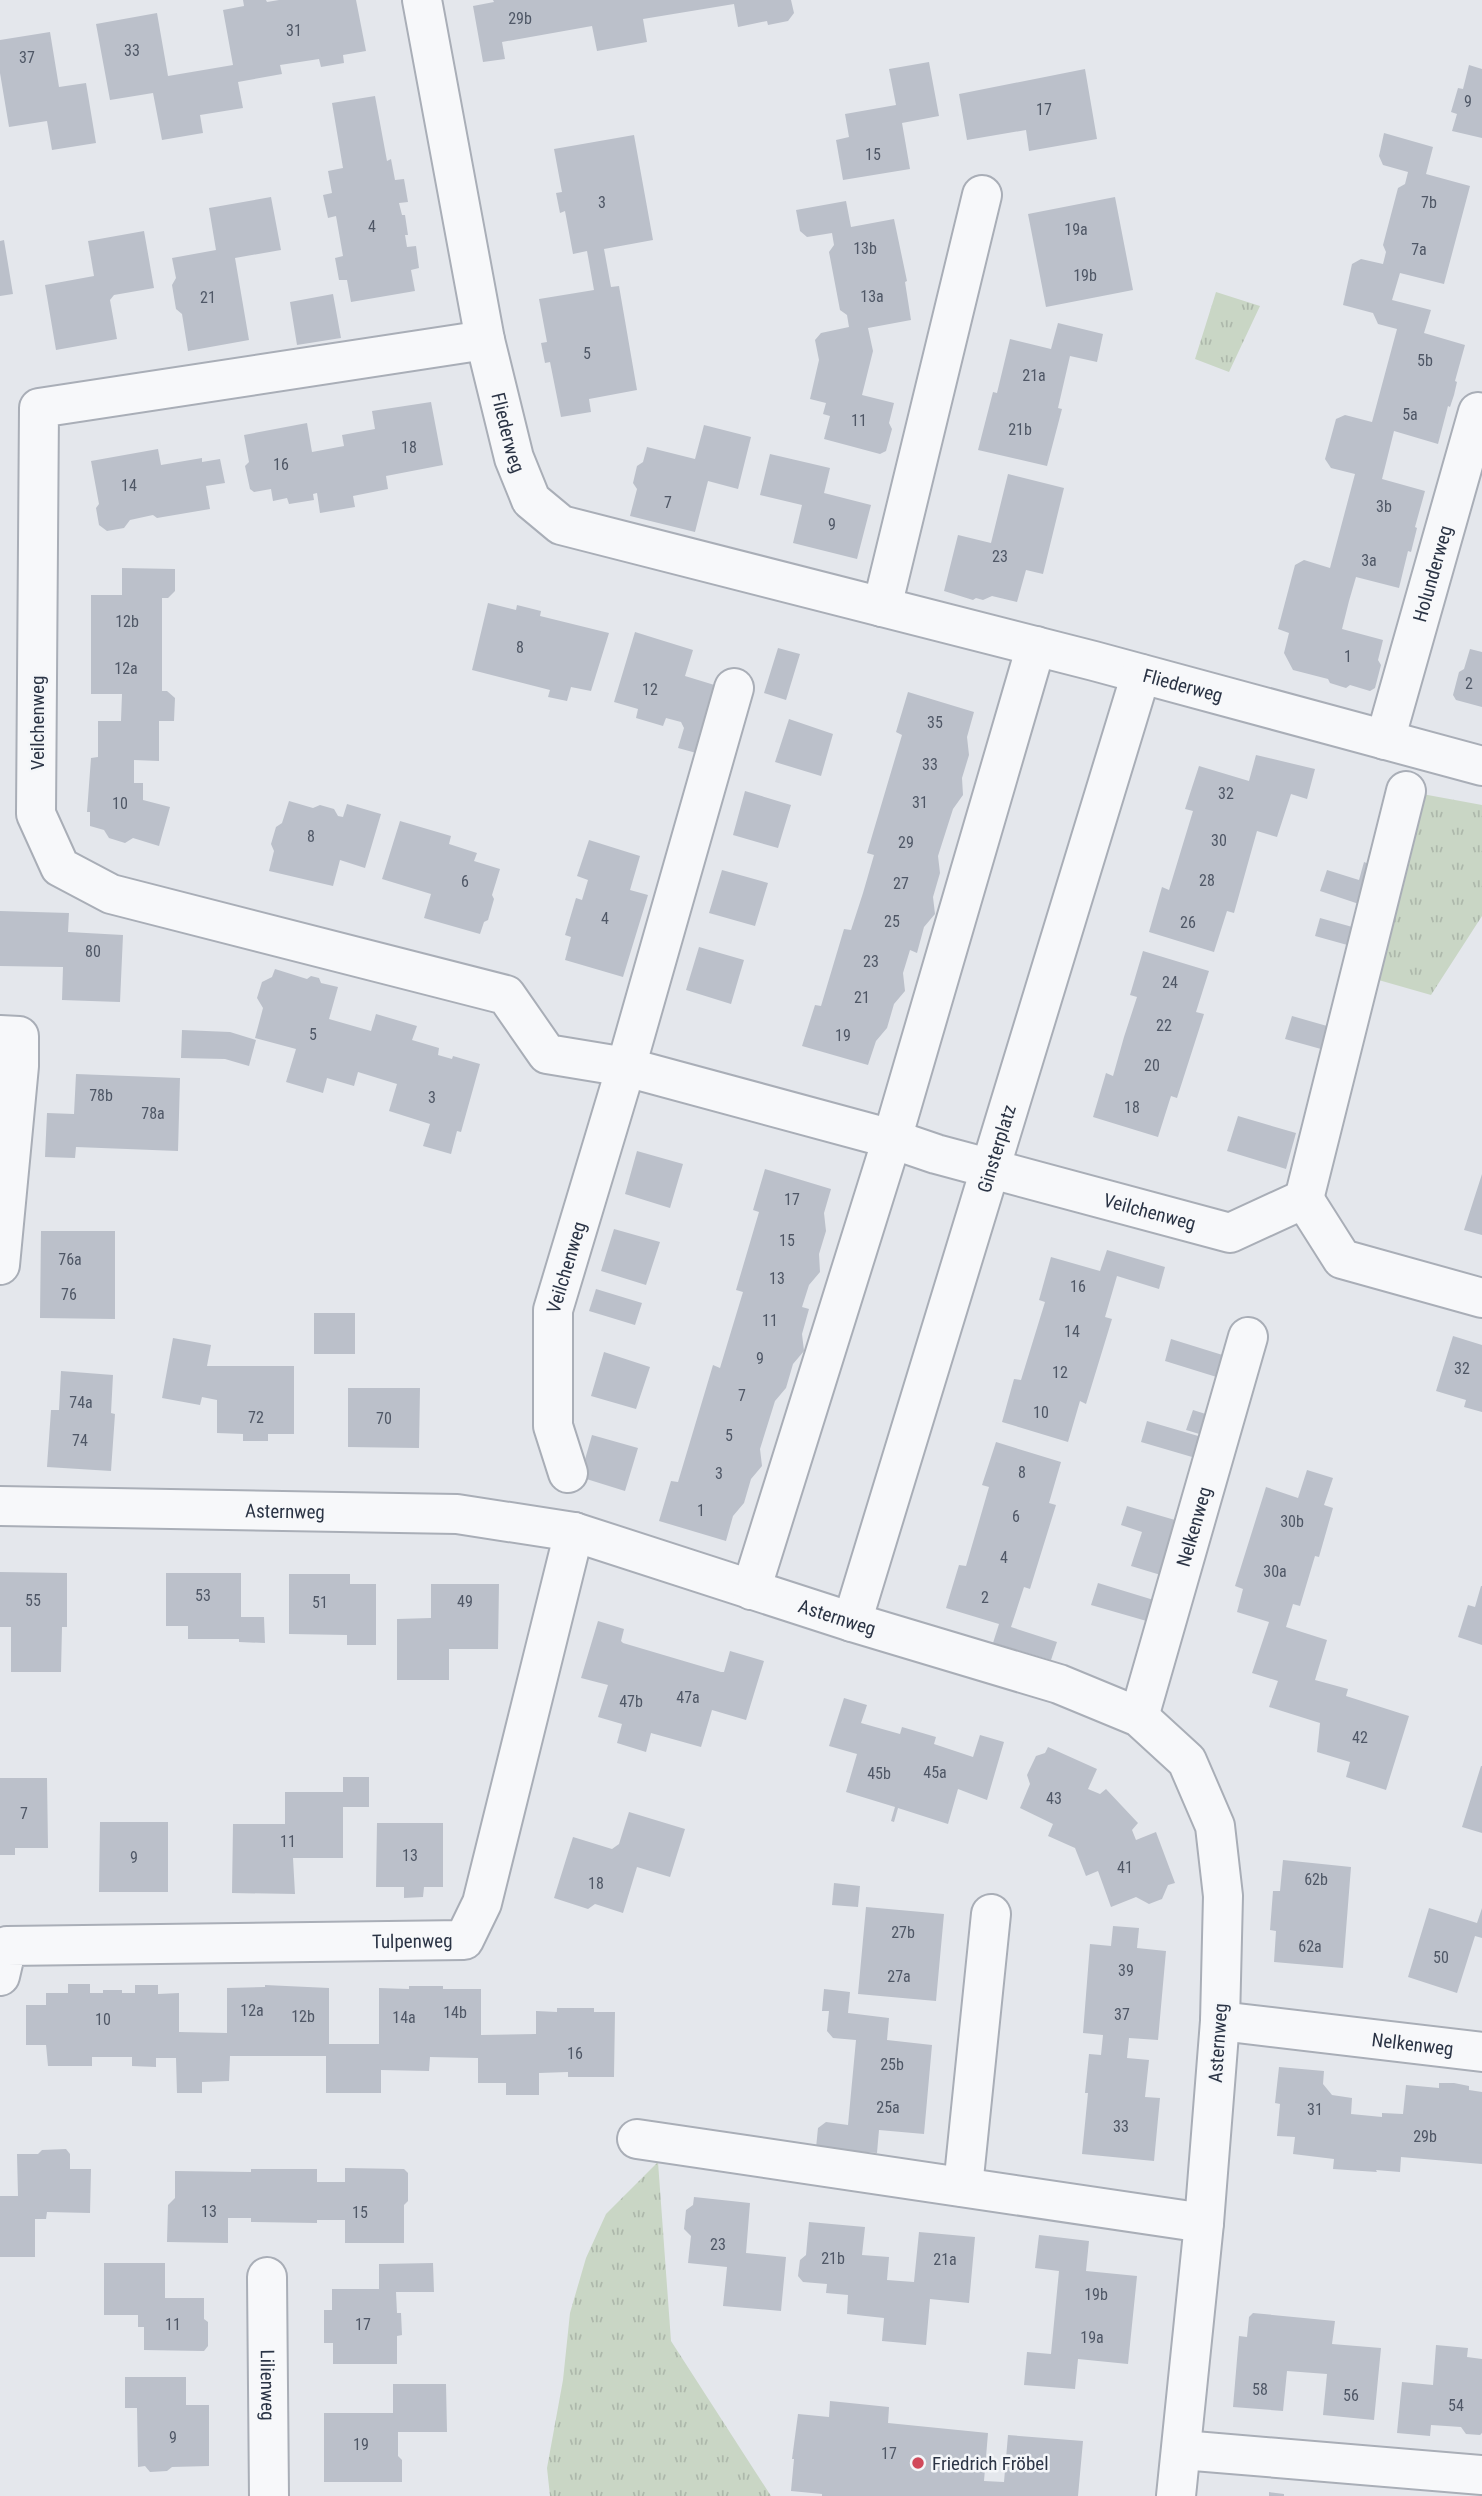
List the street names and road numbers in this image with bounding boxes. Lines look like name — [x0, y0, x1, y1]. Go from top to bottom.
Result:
street label: Fliederweg — [487, 390, 530, 476]
street label: Holunderweg — [1408, 523, 1457, 624]
street label: Fliederweg — [1141, 663, 1226, 707]
street label: Veilchenweg — [26, 676, 49, 770]
street label: Ginsterplatz — [972, 1102, 1021, 1195]
street label: Veilchenweg — [1101, 1188, 1198, 1235]
street label: Veilchenweg — [541, 1219, 590, 1316]
street label: Nelkenweg — [1171, 1484, 1216, 1569]
street label: Asternweg — [245, 1499, 325, 1523]
street label: Asternweg — [796, 1594, 879, 1640]
street label: Tulpenweg — [372, 1929, 453, 1953]
street label: Asternweg — [1204, 2002, 1232, 2084]
street label: Nelkenweg — [1370, 2028, 1455, 2060]
street label: Lilienweg — [256, 2349, 280, 2421]

